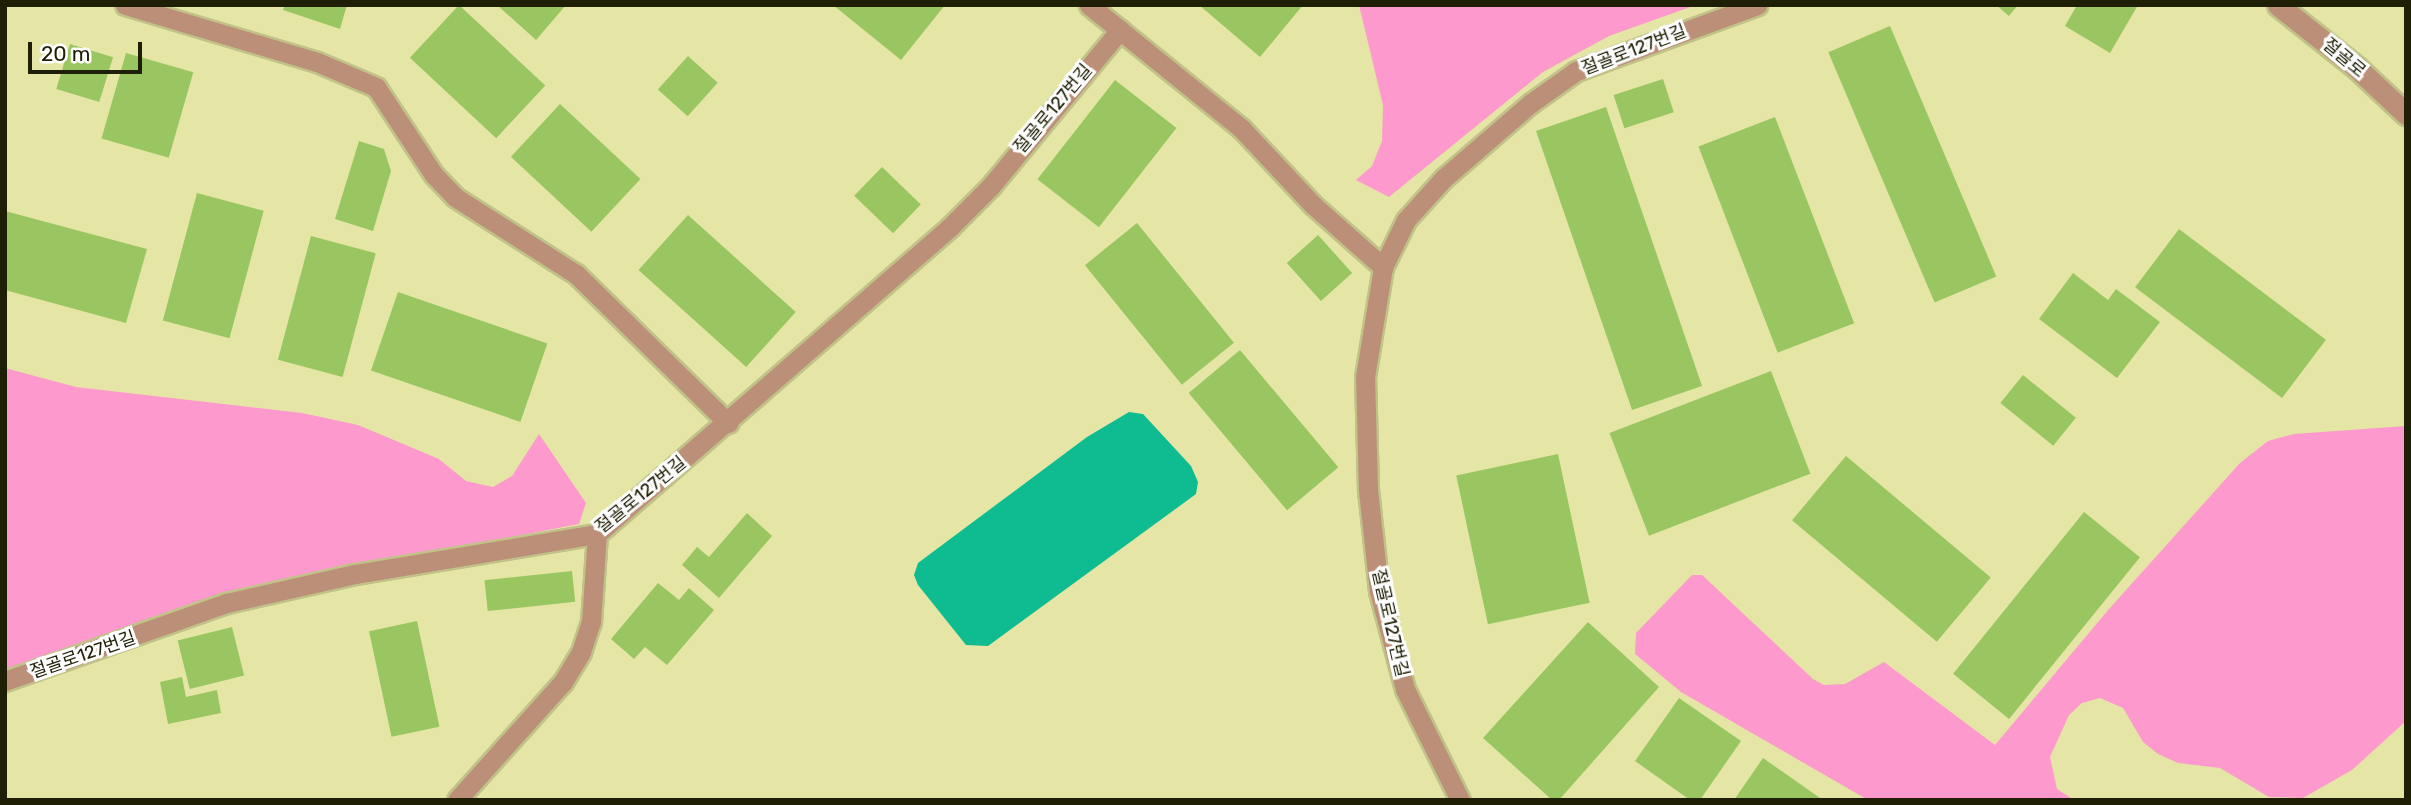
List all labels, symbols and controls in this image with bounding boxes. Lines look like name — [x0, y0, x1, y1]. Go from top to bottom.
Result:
street label: 절골로127번길 — [1579, 20, 1689, 80]
scale bar — [32, 28, 145, 72]
street label: 절골로 — [2318, 34, 2370, 82]
text: 20 m — [41, 41, 90, 66]
street label: 절골로127번길 — [1009, 60, 1097, 158]
street label: 절골로127번길 — [591, 452, 691, 538]
street label: 절골로127번길 — [1367, 567, 1413, 679]
street label: 절골로127번길 — [27, 627, 139, 683]

